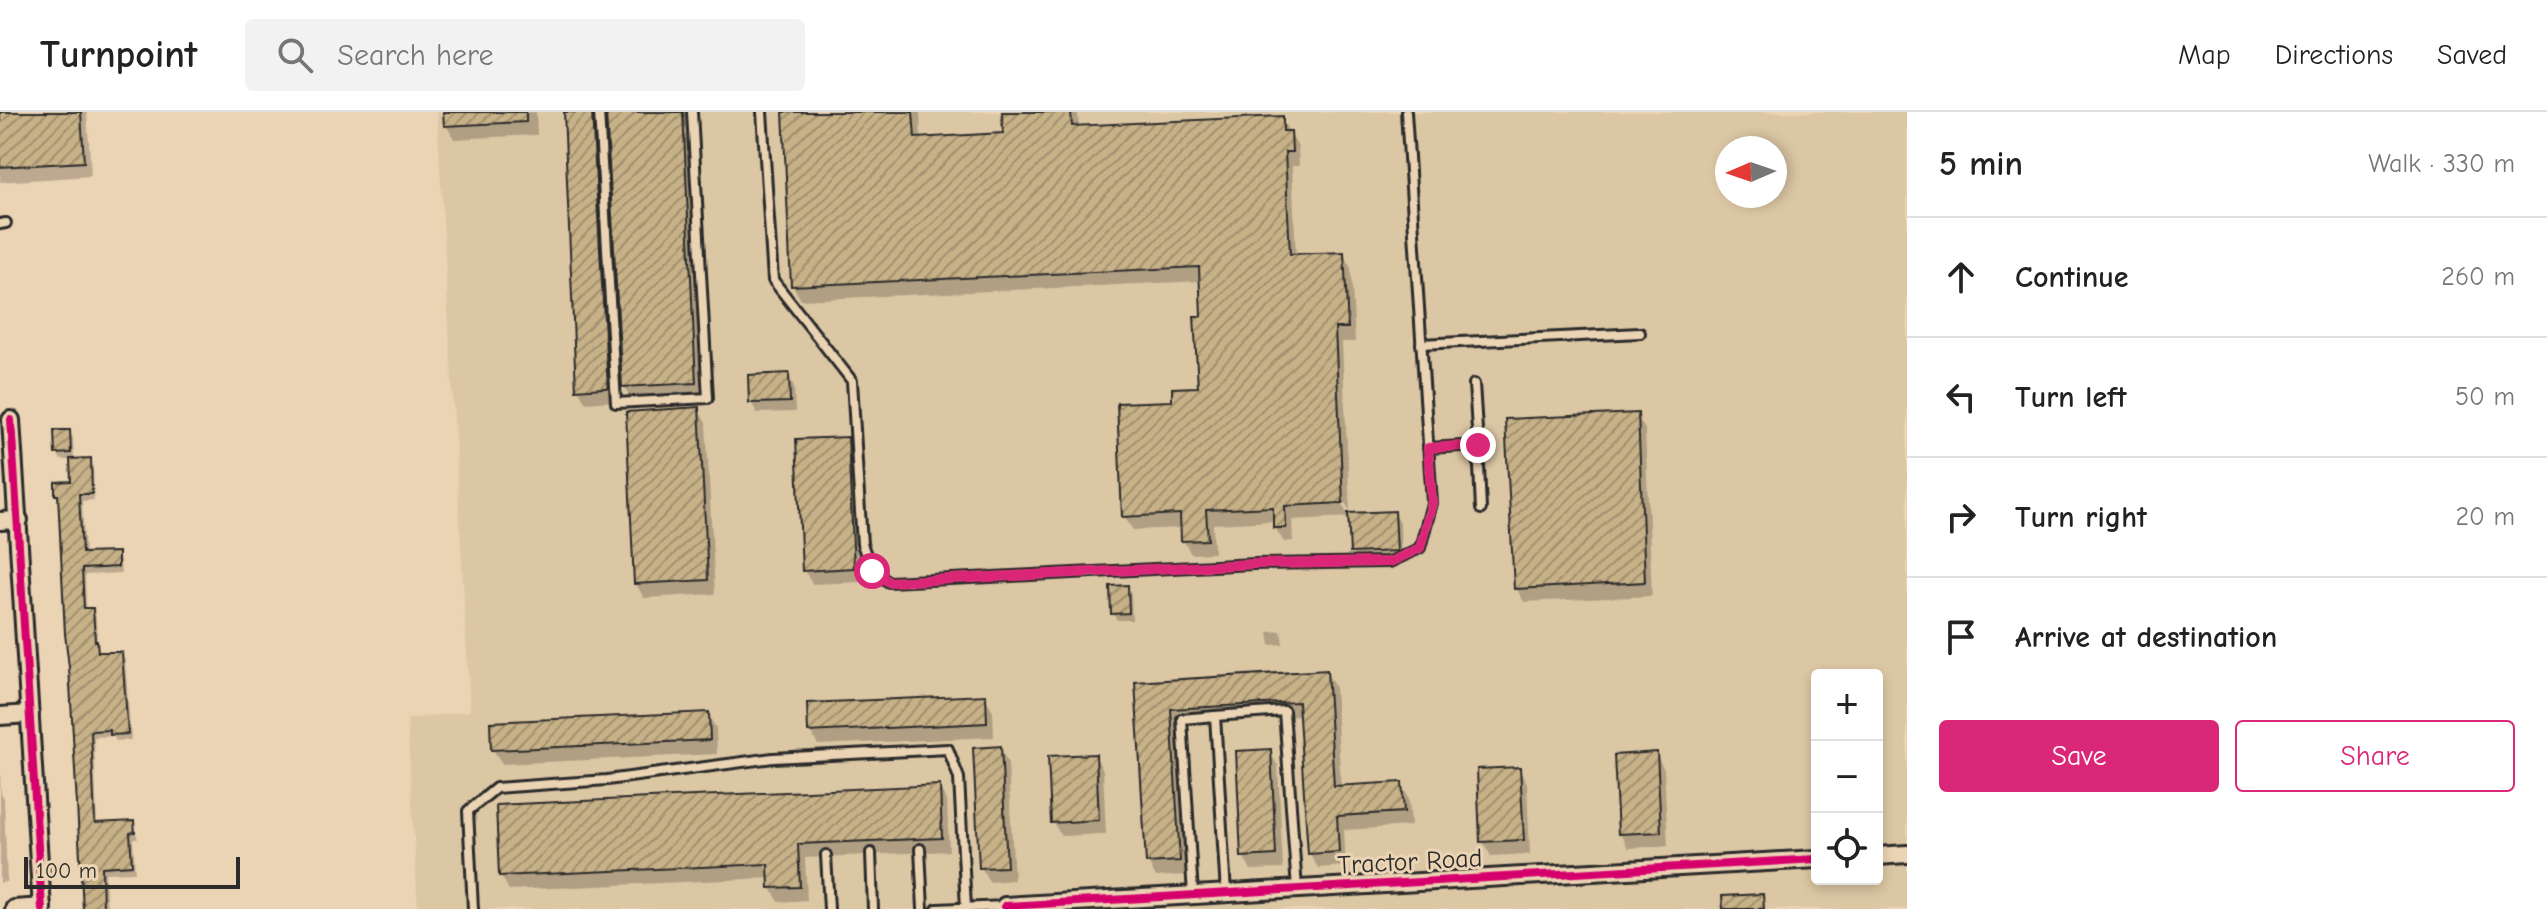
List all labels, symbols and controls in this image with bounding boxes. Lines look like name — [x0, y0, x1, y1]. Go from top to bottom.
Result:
search box — [245, 19, 805, 91]
text: Turnpoint — [40, 33, 197, 77]
icon: search — [273, 33, 317, 77]
text: Search here — [337, 38, 493, 73]
text: Map — [2178, 39, 2231, 71]
text: Directions — [2275, 39, 2393, 71]
text: Saved — [2437, 39, 2507, 71]
north arrow — [1715, 136, 1787, 208]
text: 5 min — [1939, 144, 2023, 184]
text: Walk · 330 m — [2368, 149, 2515, 179]
icon: ahead — [1939, 255, 1983, 299]
text: Continue — [2015, 260, 2129, 295]
text: 260 m — [2441, 262, 2515, 292]
icon: left — [1939, 375, 1983, 419]
text: Turn left — [2015, 380, 2127, 415]
text: 50 m — [2455, 382, 2515, 412]
route end — [1460, 427, 1496, 463]
icon: right — [1939, 495, 1983, 539]
text: Turn right — [2015, 500, 2147, 535]
text: 20 m — [2455, 502, 2515, 532]
route start — [854, 553, 890, 589]
icon: arrive — [1939, 615, 1983, 659]
text: Arrive at destination — [2015, 620, 2277, 655]
map controls — [1811, 669, 1883, 885]
button: + — [1811, 669, 1883, 741]
button: Save — [1939, 720, 2219, 792]
button: Share — [2235, 720, 2515, 792]
button: − — [1811, 741, 1883, 813]
button: locate — [1811, 813, 1883, 885]
street label: Tractor Road — [1337, 843, 1483, 881]
scale bar — [24, 853, 240, 889]
text: 100 m — [36, 858, 97, 884]

